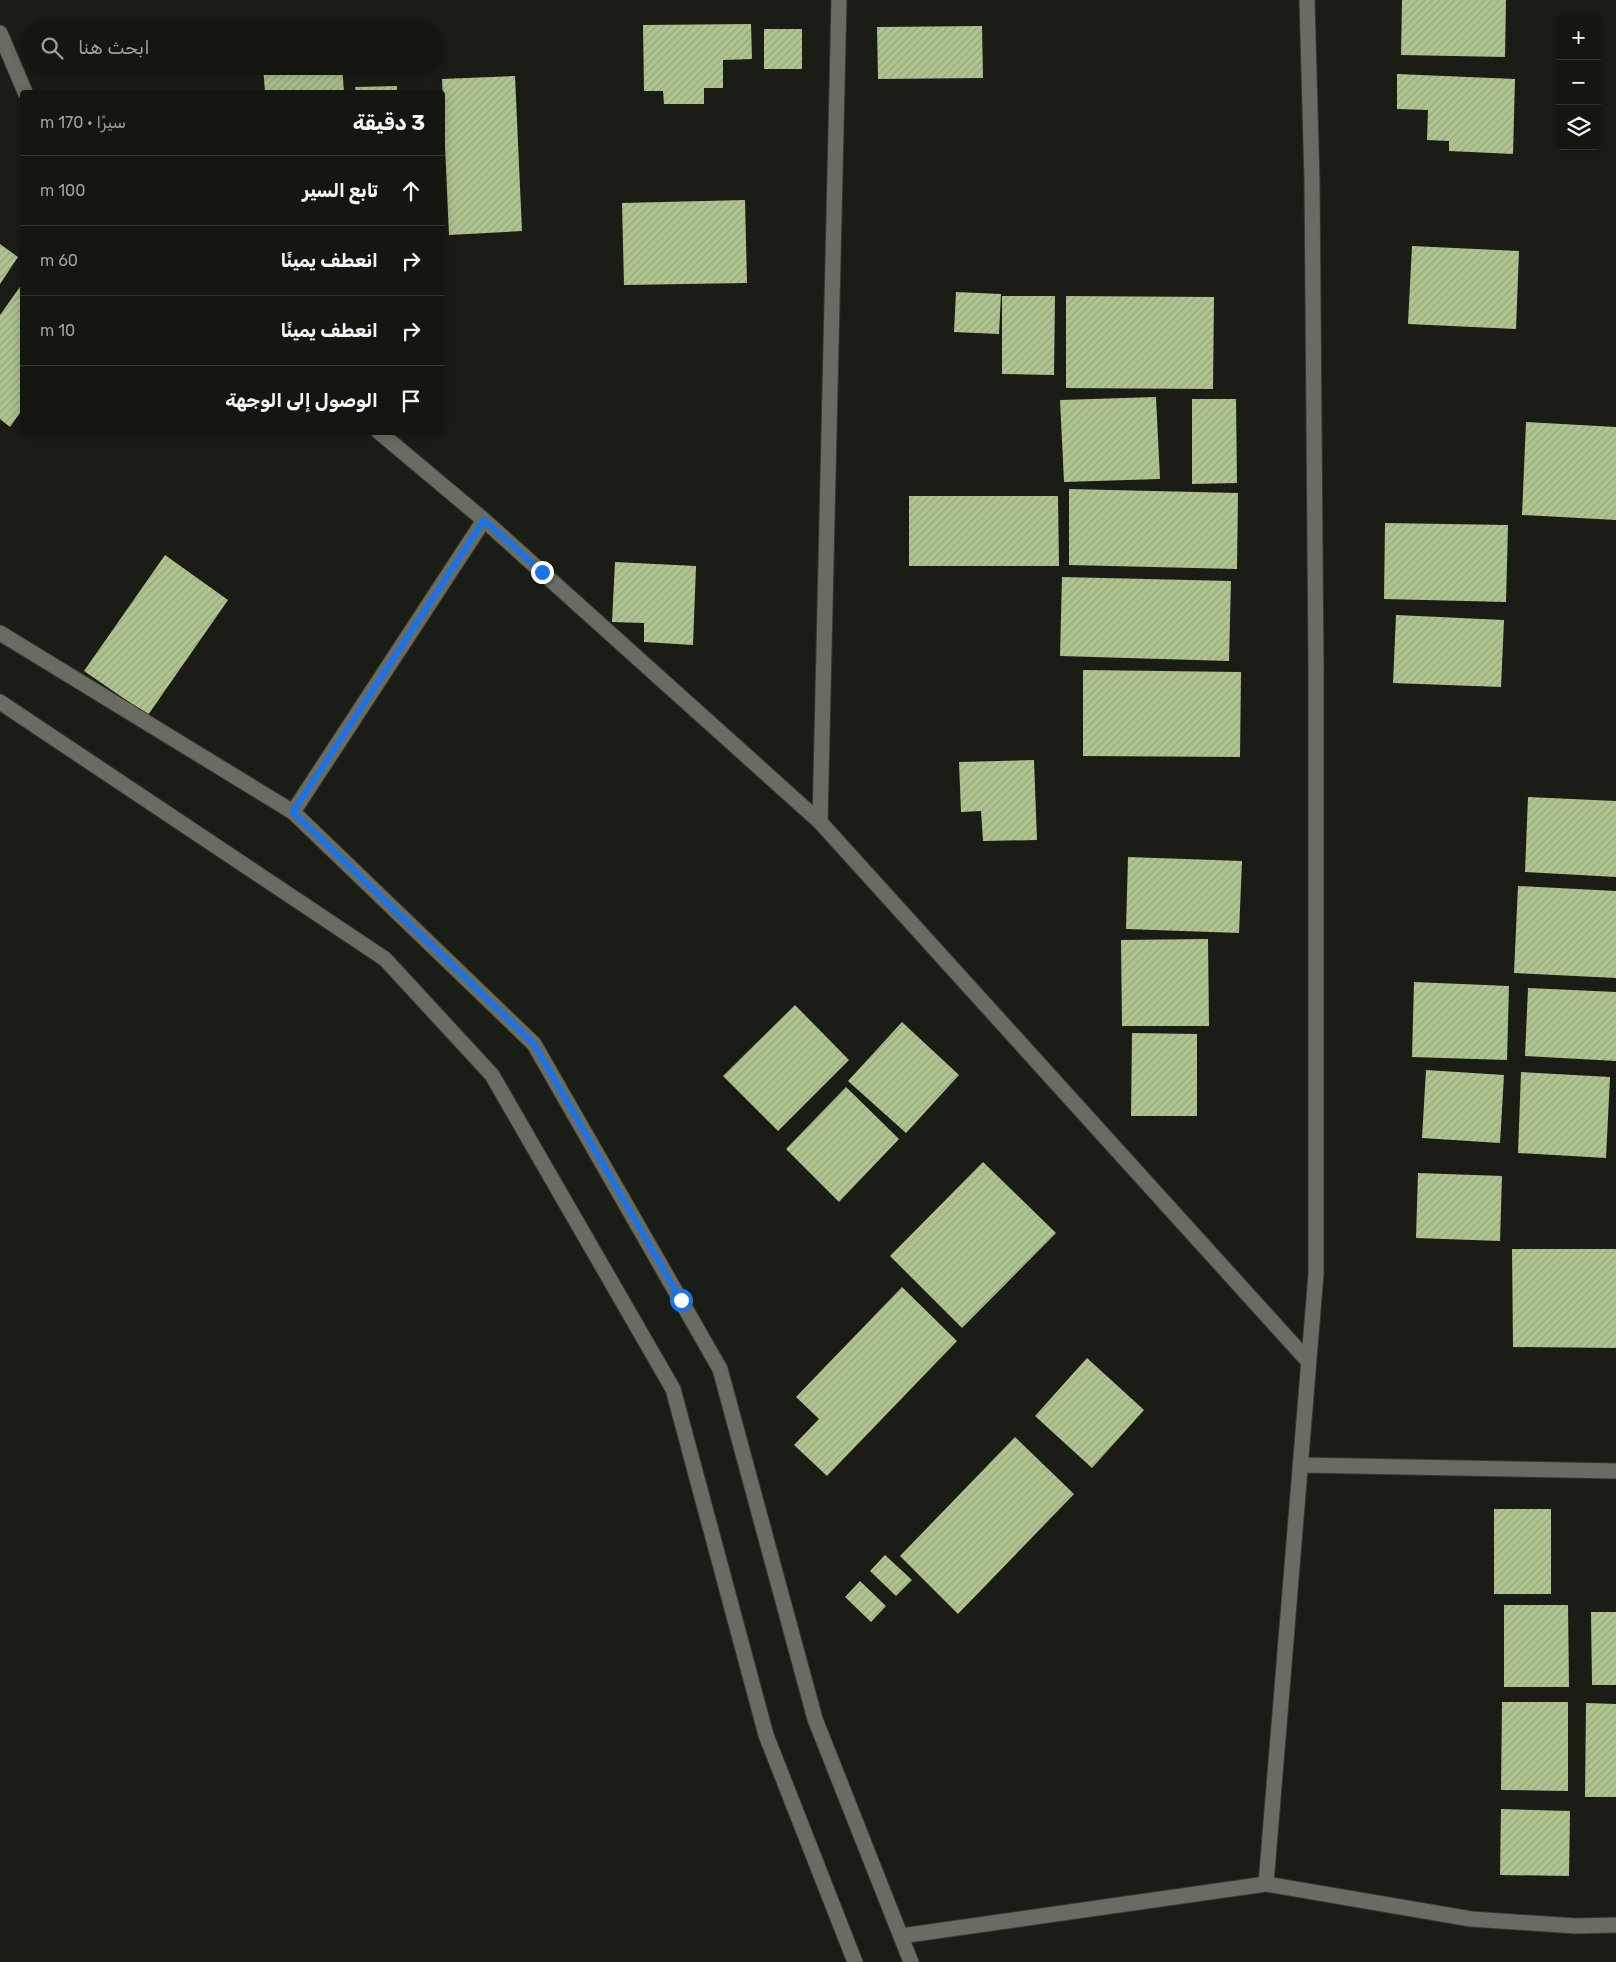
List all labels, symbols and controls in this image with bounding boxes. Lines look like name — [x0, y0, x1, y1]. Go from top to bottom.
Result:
map controls — [1556, 15, 1601, 150]
button: + — [1556, 15, 1601, 60]
search box — [20, 20, 445, 75]
icon: search — [38, 34, 66, 62]
text: ابحث هنا — [78, 36, 150, 59]
button: − — [1556, 60, 1601, 105]
button: layers — [1556, 105, 1601, 150]
text: 3 دقيقة — [353, 110, 425, 135]
text: سيرًا · 170 m — [40, 113, 126, 132]
icon: ahead — [397, 177, 425, 205]
text: تابع السير — [302, 179, 378, 202]
text: 100 m — [40, 181, 85, 200]
icon: right — [397, 247, 425, 275]
text: انعطف يمينًا — [281, 249, 378, 272]
text: 60 m — [40, 251, 78, 270]
icon: right — [397, 317, 425, 345]
text: انعطف يمينًا — [281, 319, 378, 342]
text: 10 m — [40, 321, 75, 340]
icon: arrive — [397, 387, 425, 415]
text: الوصول إلى الوجهة — [225, 389, 378, 412]
route end — [531, 561, 554, 584]
route start — [670, 1289, 693, 1312]

